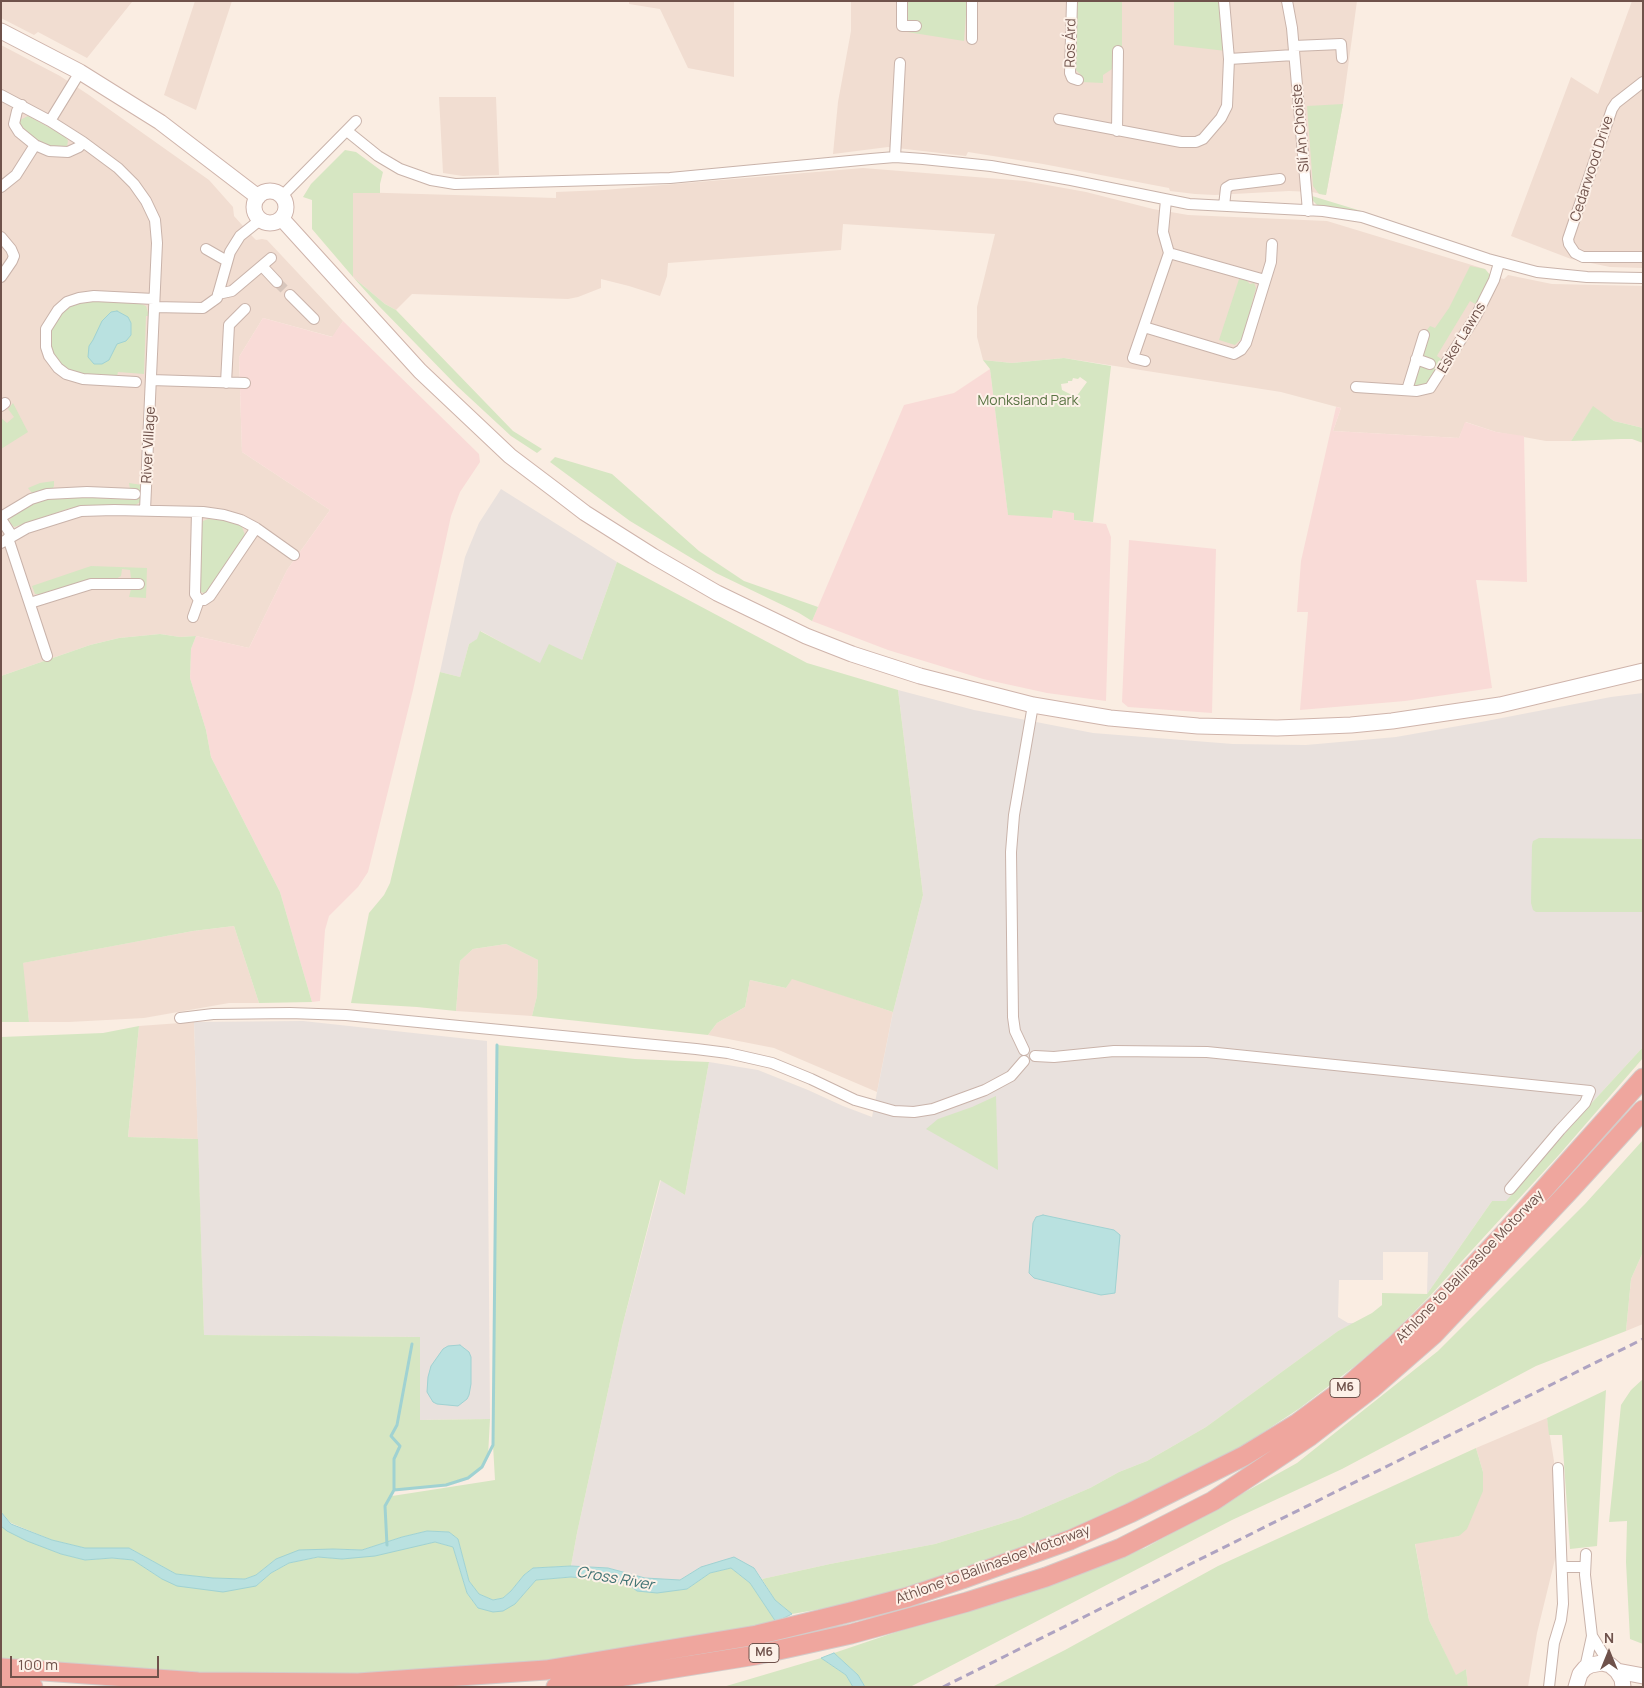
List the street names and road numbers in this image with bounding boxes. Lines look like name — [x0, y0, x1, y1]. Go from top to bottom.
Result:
street label: Ros Árd — [1062, 18, 1080, 68]
street label: Slí An Choiste — [1289, 83, 1313, 173]
street label: Cedarwood Drive — [1567, 114, 1617, 224]
street label: Esker Lawns — [1434, 300, 1490, 376]
street label: River Village — [139, 406, 159, 484]
street label: Athlone to Ballinasloe Motorway — [1393, 1187, 1547, 1347]
road number: M6 — [1330, 1379, 1360, 1398]
street label: Athlone to Ballinasloe Motorway — [894, 1522, 1092, 1608]
road number: M6 — [749, 1644, 779, 1662]

